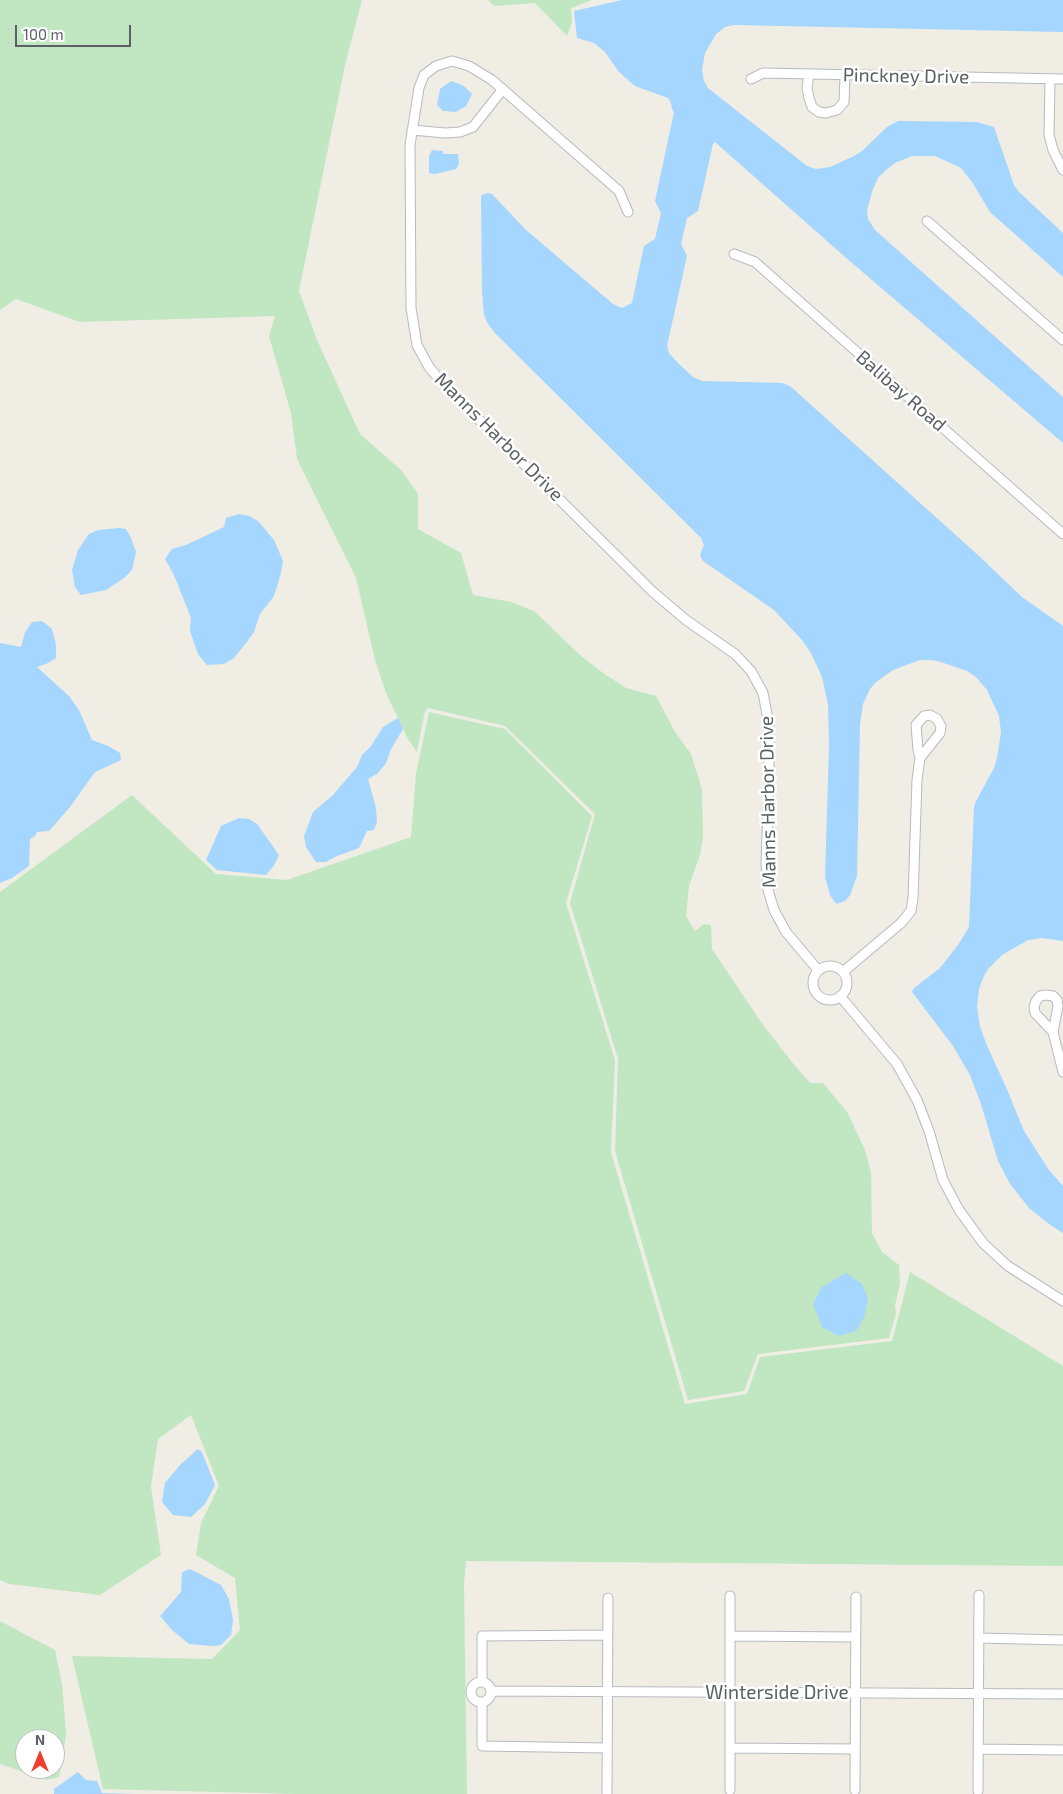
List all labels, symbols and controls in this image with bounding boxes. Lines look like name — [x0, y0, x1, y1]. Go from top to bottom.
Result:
scale bar — [18, 15, 134, 47]
text: 100 m — [23, 25, 64, 43]
street label: Pinckney Drive — [843, 63, 969, 89]
street label: Balibay Road — [851, 346, 951, 436]
street label: Manns Harbor Drive — [430, 368, 568, 506]
street label: Manns Harbor Drive — [755, 716, 781, 888]
street label: Winterside Drive — [705, 1682, 849, 1704]
north arrow — [15, 1729, 65, 1779]
text: N — [35, 1731, 45, 1748]

